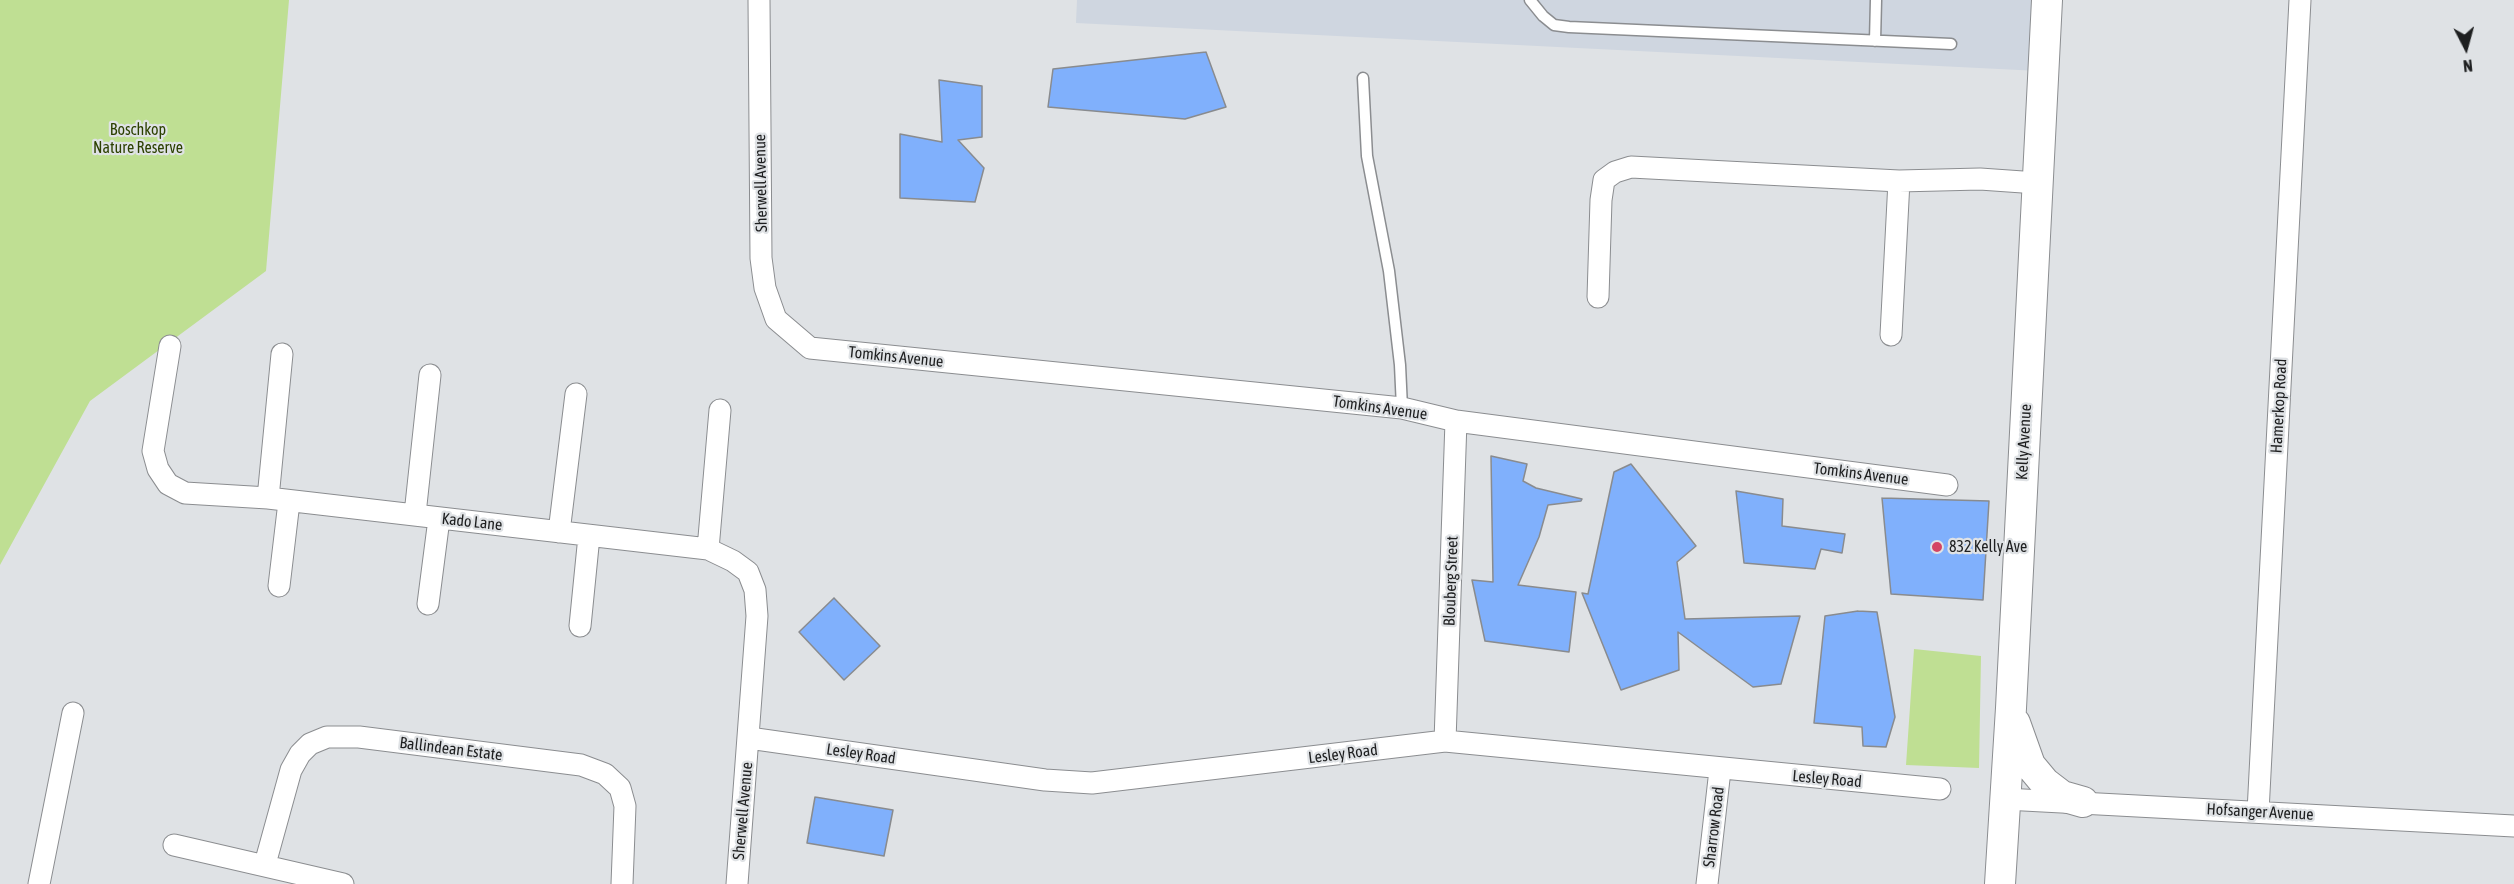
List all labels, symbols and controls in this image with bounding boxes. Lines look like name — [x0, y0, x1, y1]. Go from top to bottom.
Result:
north arrow — [2436, 18, 2496, 78]
text: N — [2462, 56, 2474, 75]
park label: Boschkop Nature Reserve — [93, 120, 183, 158]
street label: Sherwell Avenue — [751, 134, 771, 232]
street label: Tomkins Avenue — [848, 342, 944, 372]
street label: Hamerkop Road — [2267, 358, 2291, 454]
street label: Tomkins Avenue — [1332, 392, 1428, 424]
street label: Kelly Avenue — [2012, 403, 2036, 481]
street label: Tomkins Avenue — [1813, 459, 1909, 489]
street label: Kado Lane — [441, 509, 503, 535]
street label: Blouberg Street — [1440, 536, 1462, 626]
place label: 832 Kelly Ave — [1949, 537, 2027, 557]
marker: 832 Kelly Ave — [1930, 540, 1944, 554]
street label: Ballindean Estate — [399, 733, 503, 765]
street label: Lesley Road — [825, 740, 897, 768]
street label: Lesley Road — [1307, 740, 1379, 768]
street label: Sherwell Avenue — [729, 761, 757, 861]
street label: Lesley Road — [1791, 766, 1863, 792]
street label: Sharrow Road — [1700, 786, 1728, 868]
street label: Hofsanger Avenue — [2206, 800, 2314, 824]

